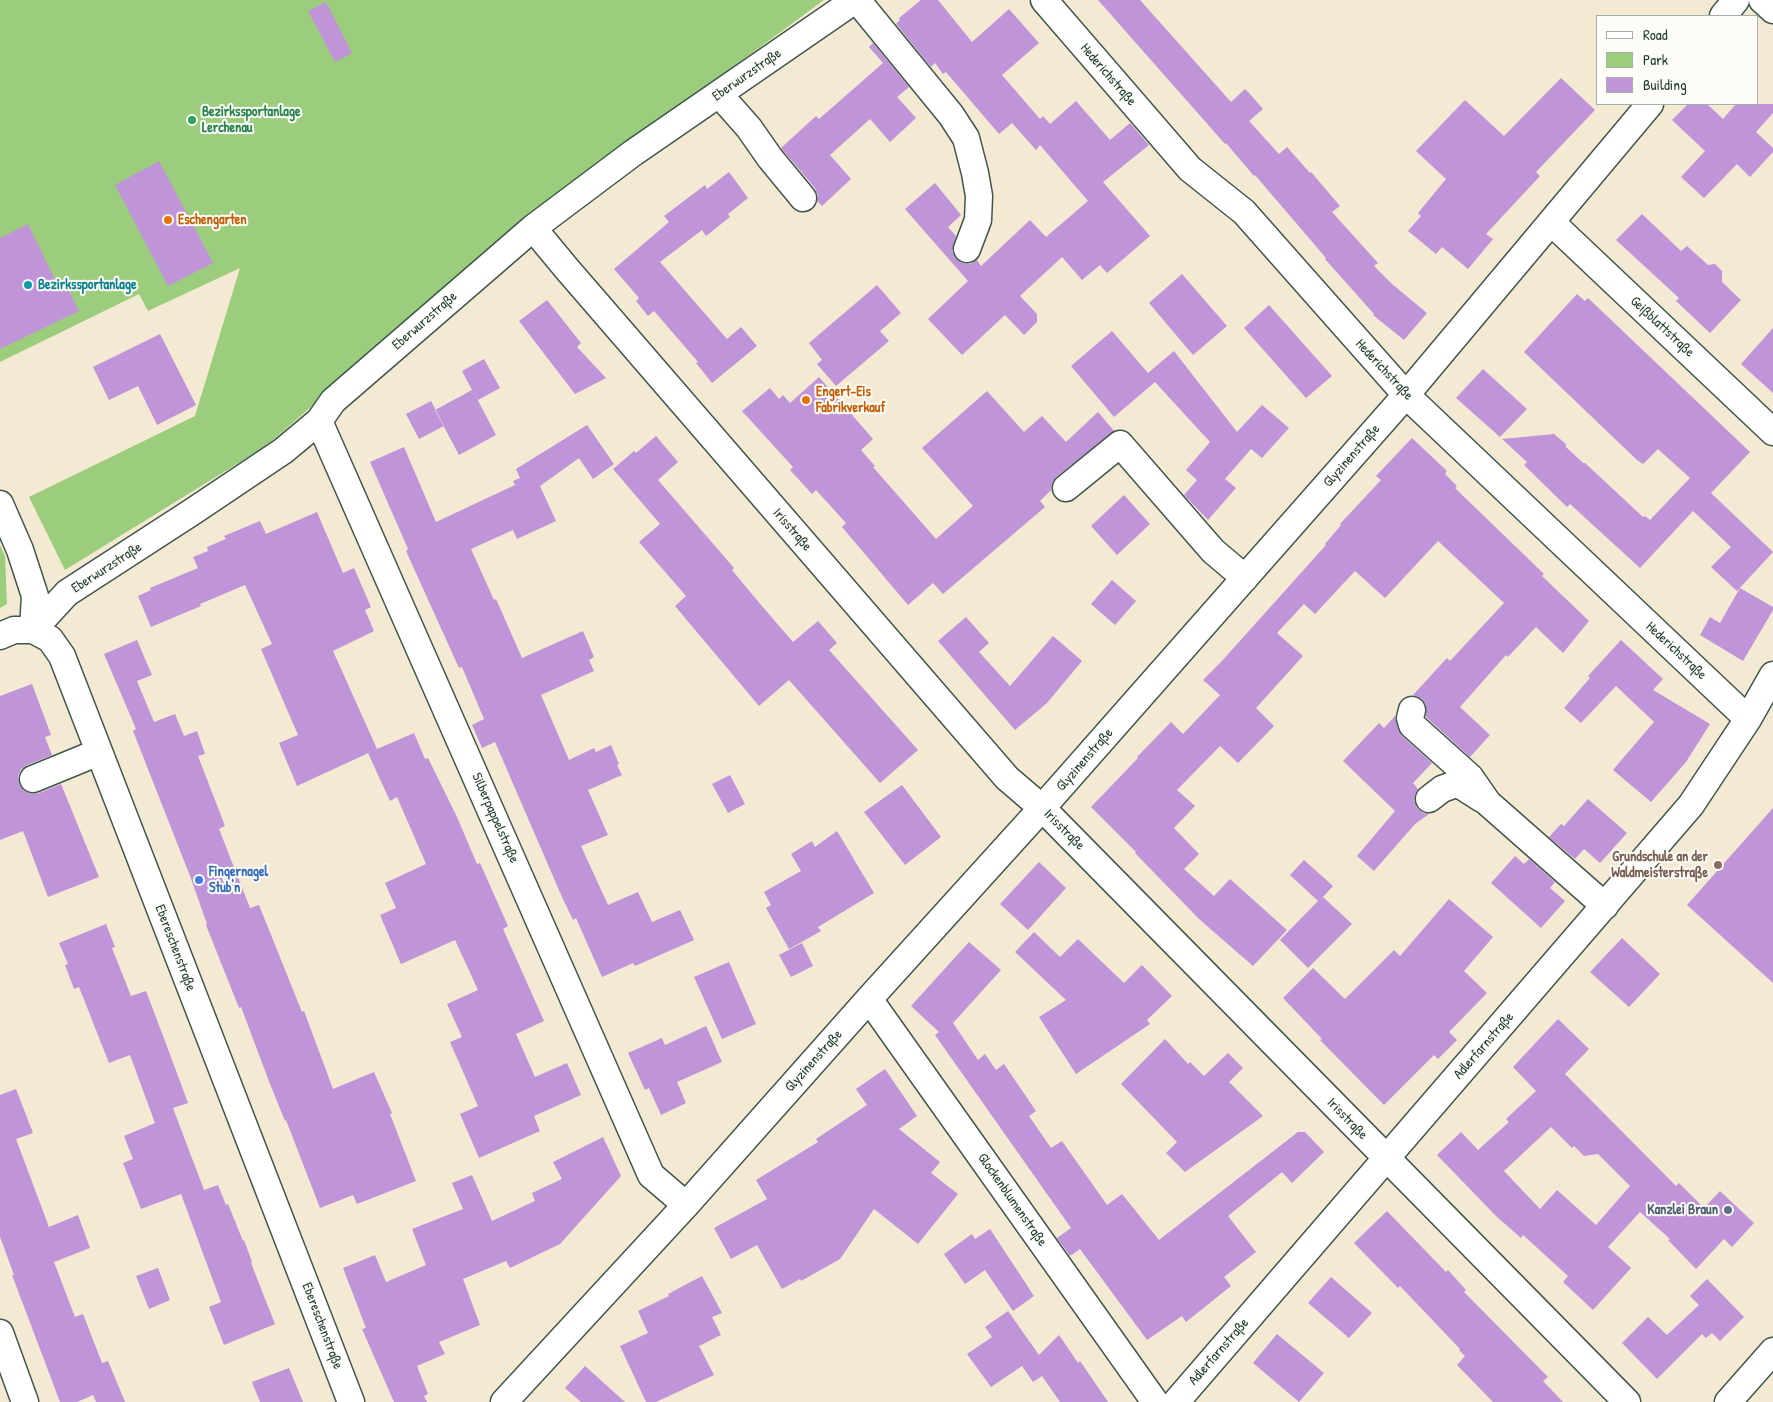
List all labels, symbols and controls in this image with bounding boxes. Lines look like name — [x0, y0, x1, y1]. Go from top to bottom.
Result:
legend — [1596, 15, 1758, 105]
text: Road — [1643, 24, 1668, 45]
street label: Hederichstraße — [1076, 40, 1140, 110]
street label: Eberwurzstraße — [709, 45, 785, 105]
text: Park — [1643, 49, 1668, 70]
text: Building — [1643, 74, 1687, 95]
place label: Bezirkssportanlage Lerchenau — [202, 104, 300, 136]
marker: Bezirkssportanlage Lerchenau — [186, 114, 198, 126]
place label: Eschengarten — [178, 212, 247, 228]
marker: Eschengarten — [162, 214, 174, 226]
place label: Bezirkssportanlage — [38, 277, 136, 293]
marker: Bezirkssportanlage — [22, 279, 34, 291]
street label: Eberwurzstraße — [389, 288, 461, 354]
street label: Geißblattstraße — [1626, 293, 1698, 361]
street label: Hederichstraße — [1352, 336, 1416, 404]
place label: Engert-Eis Fabrikverkauf — [816, 384, 885, 417]
marker: Engert-Eis Fabrikverkauf — [800, 394, 812, 406]
street label: Glyzinenstraße — [1320, 421, 1384, 491]
street label: Irisstraße — [769, 505, 815, 555]
street label: Eberwurzstraße — [69, 539, 145, 597]
street label: Hederichstraße — [1642, 619, 1710, 683]
street label: Glyzinenstraße — [1053, 725, 1117, 795]
street label: Silberpappelstraße — [468, 770, 522, 866]
street label: Irisstraße — [1040, 806, 1088, 854]
place label: Grundschule an der Waldmeisterstraße — [1611, 849, 1708, 882]
marker: Grundschule an der Waldmeisterstraße — [1712, 859, 1724, 871]
place label: Fingernagel Stub'n — [209, 864, 268, 896]
marker: Fingernagel Stub'n — [193, 874, 205, 886]
street label: Ebereschenstraße — [151, 902, 199, 994]
street label: Adlerfarnstraße — [1450, 1009, 1518, 1083]
street label: Glyzinenstraße — [782, 1026, 846, 1096]
street label: Irisstraße — [1323, 1095, 1371, 1143]
street label: Glockenblumenstraße — [974, 1150, 1050, 1250]
place label: Kanzlei Braun — [1647, 1202, 1718, 1218]
marker: Kanzlei Braun — [1722, 1204, 1734, 1216]
street label: Ebereschenstraße — [298, 1280, 346, 1372]
street label: Adlerfarnstraße — [1185, 1315, 1253, 1389]

